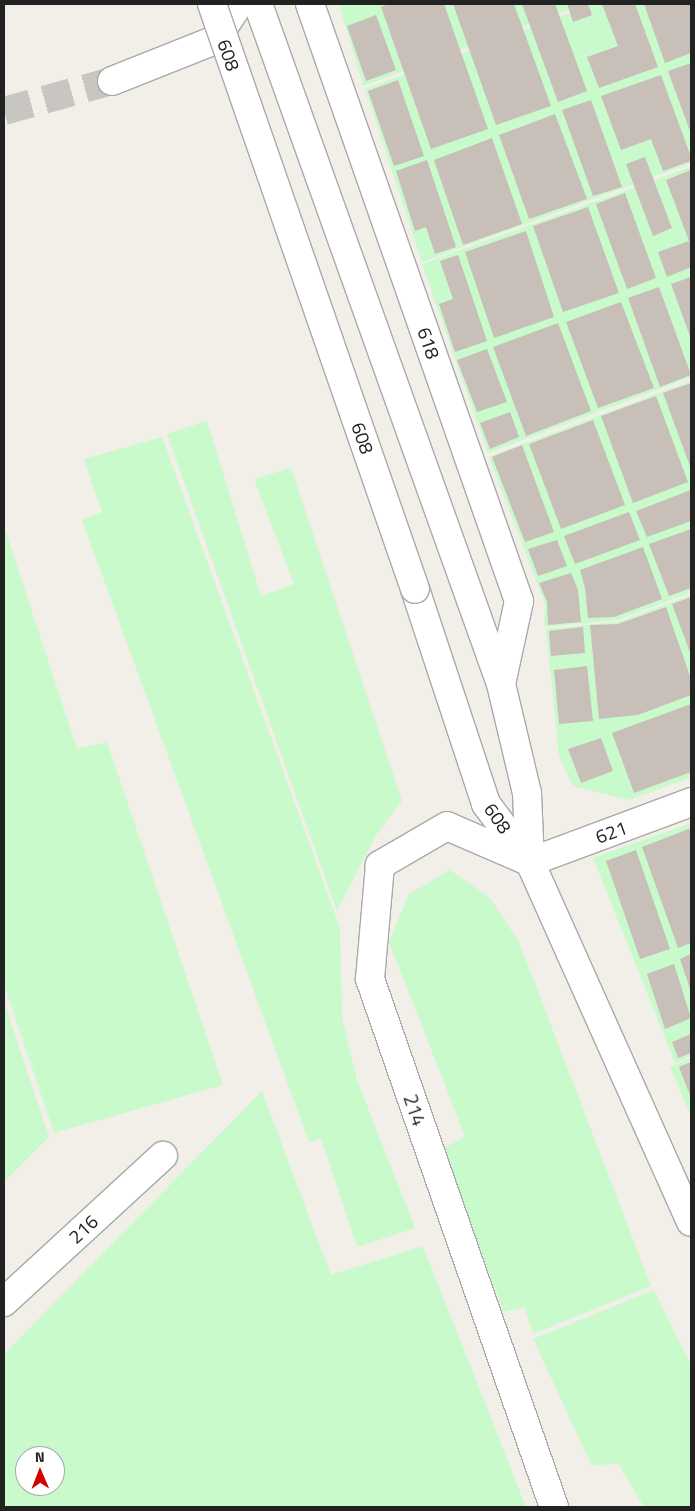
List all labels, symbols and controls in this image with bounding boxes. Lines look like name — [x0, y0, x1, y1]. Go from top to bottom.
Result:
street label: 608 — [213, 36, 245, 74]
street label: 618 — [413, 324, 445, 362]
street label: 608 — [347, 419, 379, 457]
street label: 608 — [480, 798, 516, 838]
street label: 621 — [592, 816, 630, 848]
street label: 214 — [399, 1091, 431, 1129]
street label: 216 — [64, 1210, 102, 1248]
north arrow — [15, 1446, 65, 1496]
text: N — [35, 1446, 45, 1467]

